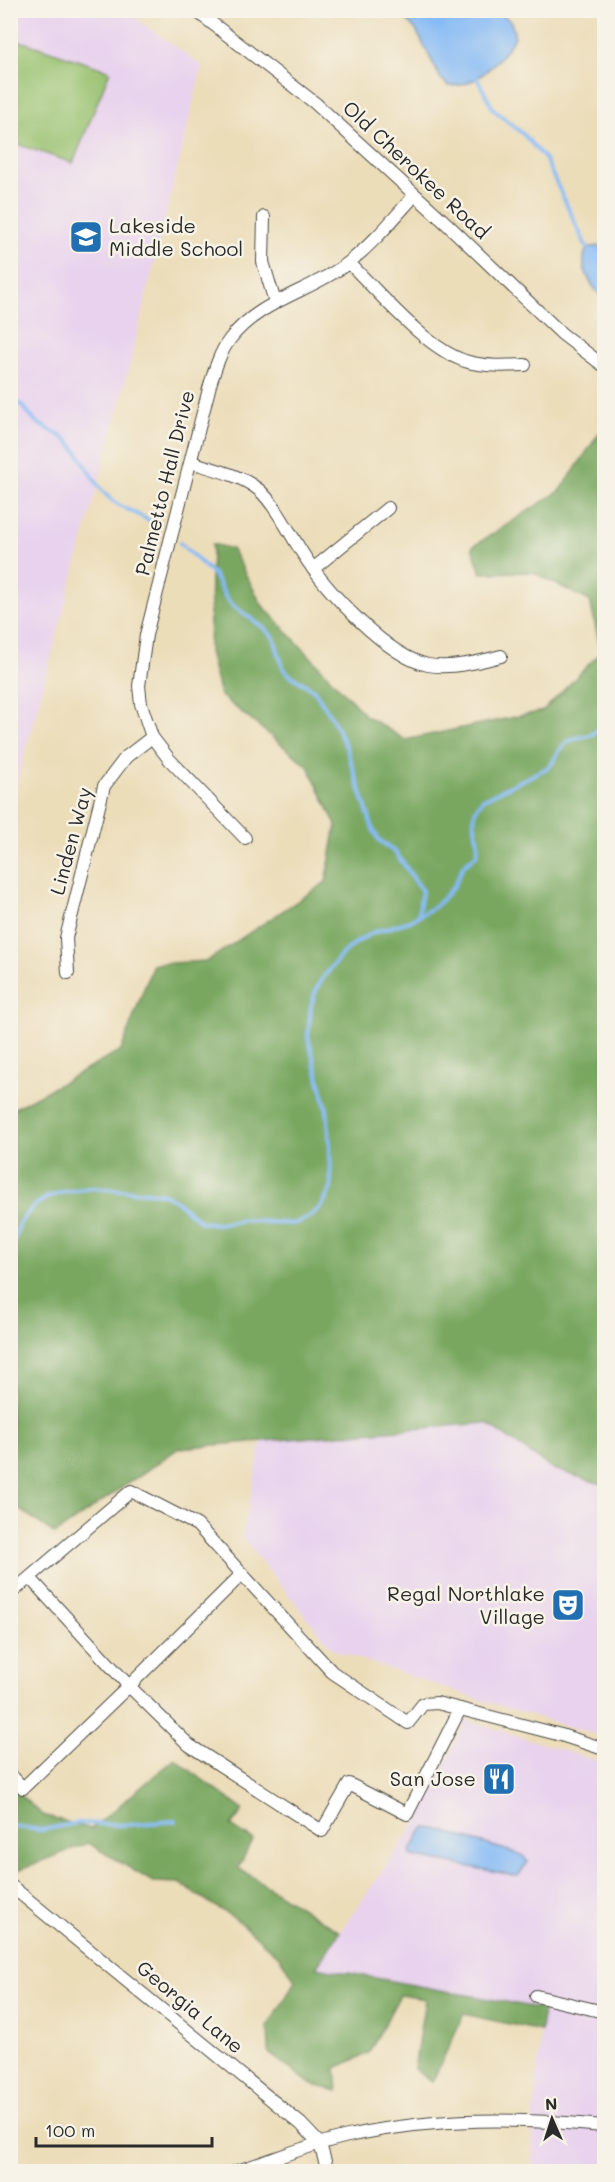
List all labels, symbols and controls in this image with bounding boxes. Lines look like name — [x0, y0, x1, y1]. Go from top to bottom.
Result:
street label: Old Cherokee Road — [338, 94, 496, 244]
place label: Lakeside Middle School — [109, 212, 243, 261]
school or university icon: Lakeside Middle School — [68, 219, 104, 255]
street label: Palmetto Hall Drive — [128, 387, 200, 578]
street label: Linden Way — [43, 784, 97, 898]
place label: Regal Northlake Village — [387, 1580, 545, 1629]
theatre icon: Regal Northlake Village — [550, 1587, 586, 1623]
restaurant icon: San Jose — [481, 1761, 517, 1797]
place label: San Jose — [390, 1765, 476, 1791]
street label: Georgia Lane — [132, 1954, 250, 2059]
north arrow — [522, 2089, 582, 2149]
text: N — [545, 2093, 558, 2114]
scale bar — [36, 2110, 212, 2148]
text: 100 m — [45, 2118, 95, 2142]

